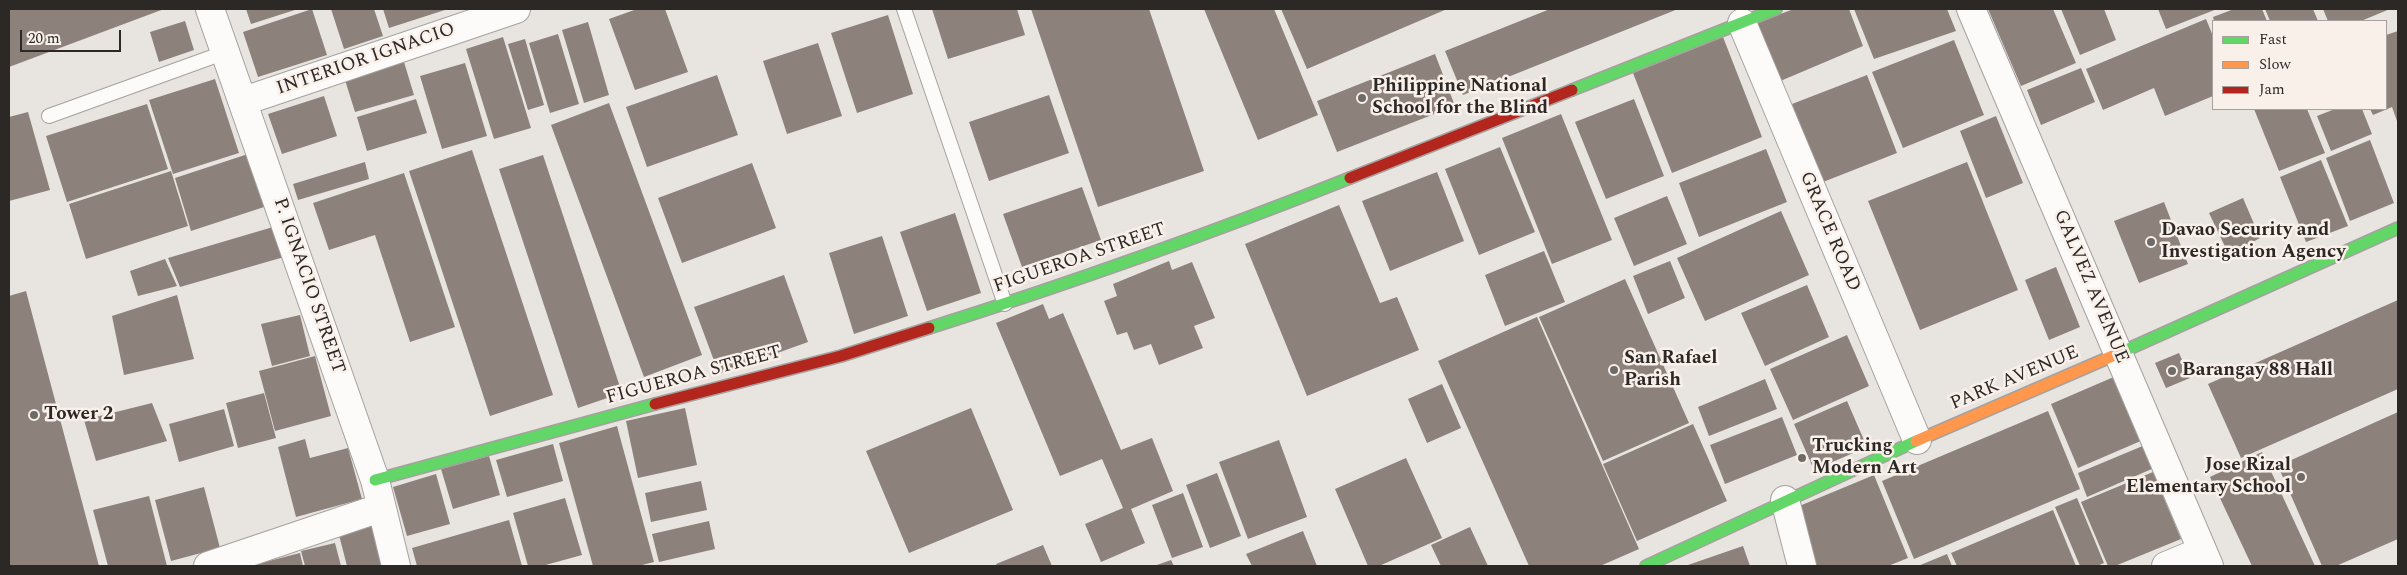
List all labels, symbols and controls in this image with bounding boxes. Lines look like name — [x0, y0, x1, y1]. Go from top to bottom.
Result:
street label: INTERIOR IGNACIO — [274, 19, 458, 101]
scale bar — [22, 20, 124, 52]
legend — [2212, 20, 2387, 110]
text: 20 m — [28, 27, 60, 50]
text: Fast — [2259, 28, 2287, 51]
text: Slow — [2259, 53, 2291, 76]
place label: Philippine National School for the Blind — [1372, 76, 1548, 120]
text: Jam — [2259, 78, 2285, 101]
marker: Philippine National School for the Blind — [1356, 92, 1368, 104]
street label: GRACE ROAD — [1793, 169, 1865, 295]
street label: P. IGNACIO STREET — [267, 195, 349, 377]
street label: GALVEZ AVENUE — [2047, 207, 2133, 367]
street label: FIGUEROA STREET — [991, 219, 1169, 299]
place label: Davao Security and Investigation Agency — [2161, 220, 2346, 264]
marker: Davao Security and Investigation Agency — [2145, 236, 2157, 248]
street label: FIGUEROA STREET — [604, 342, 784, 410]
street label: PARK AVENUE — [1947, 342, 2083, 416]
place label: San Rafael Parish — [1624, 348, 1717, 392]
place label: Barangay 88 Hall — [2182, 360, 2333, 382]
marker: San Rafael Parish — [1608, 364, 1620, 376]
marker: Barangay 88 Hall — [2166, 365, 2178, 377]
place label: Tower 2 — [44, 404, 113, 426]
marker: Tower 2 — [28, 409, 40, 421]
place label: Trucking Modern Art — [1812, 436, 1917, 480]
marker: Trucking Modern Art — [1796, 452, 1808, 464]
place label: Jose Rizal Elementary School — [2126, 455, 2291, 499]
marker: Jose Rizal Elementary School — [2295, 471, 2307, 483]

